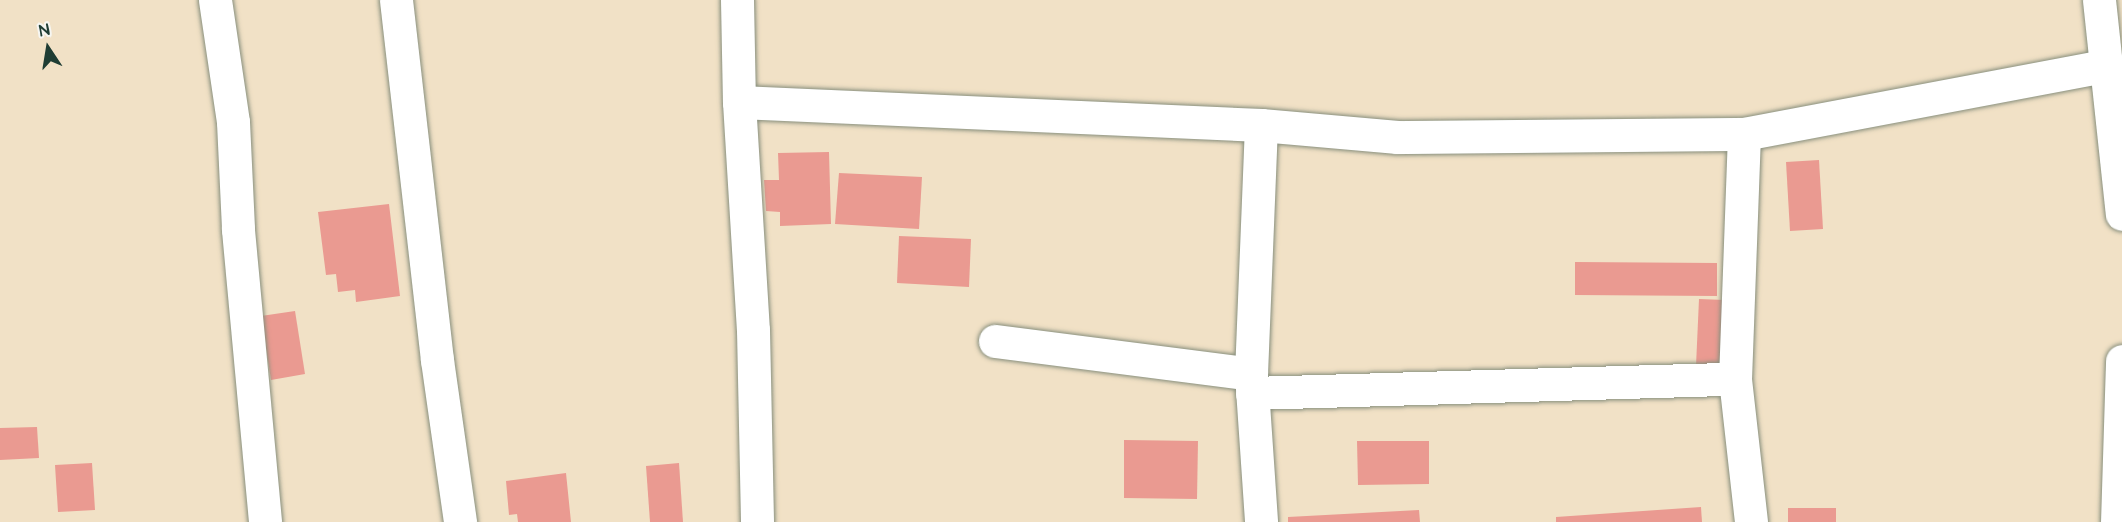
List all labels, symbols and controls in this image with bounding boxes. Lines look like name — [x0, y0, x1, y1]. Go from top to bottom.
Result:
north arrow — [18, 18, 78, 78]
text: N — [37, 19, 51, 42]

